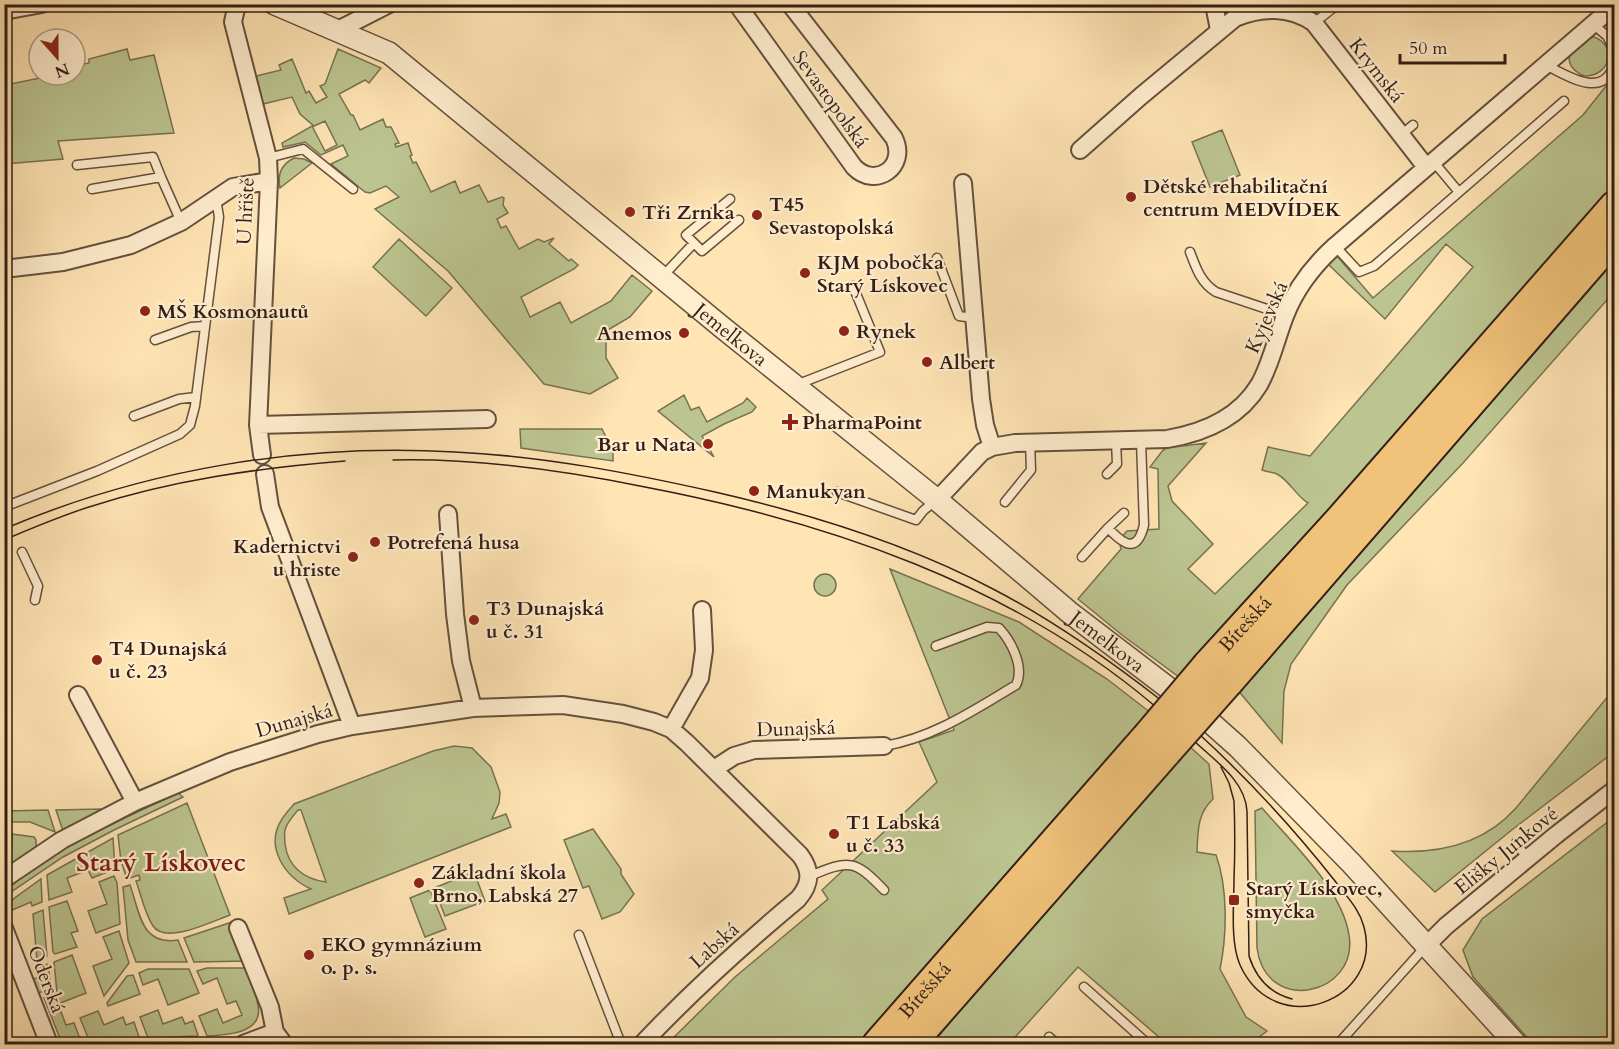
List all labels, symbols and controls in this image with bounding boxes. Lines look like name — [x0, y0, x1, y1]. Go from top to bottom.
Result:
north arrow — [27, 27, 87, 87]
scale bar — [1400, 27, 1505, 65]
street label: Krymská — [1343, 32, 1411, 109]
text: 50 m — [1409, 36, 1448, 61]
street label: Sevastopolská — [786, 45, 875, 154]
text: N — [51, 57, 72, 83]
place label: Dětské rehabilitační centrum MEDVÍDEK — [1143, 173, 1342, 223]
street label: U hřiště — [230, 177, 261, 246]
marker: Dětské rehabilitační centrum MEDVÍDEK — [1124, 190, 1138, 204]
place label: T45 Sevastopolská — [769, 191, 894, 241]
place label: Tři Zrnka — [642, 199, 735, 226]
marker: Tři Zrnka — [623, 205, 637, 219]
marker: T45 Sevastopolská — [750, 208, 764, 222]
place label: KJM pobočka Starý Lískovec — [817, 249, 948, 299]
marker: KJM pobočka Starý Lískovec — [798, 266, 812, 280]
street label: Kyjevská — [1239, 277, 1294, 358]
street label: Jemelkova — [686, 295, 773, 373]
place label: MŠ Kosmonautů — [157, 298, 309, 325]
marker: MŠ Kosmonautů — [138, 304, 152, 318]
place label: Rynek — [856, 318, 917, 345]
place label: Anemos — [597, 320, 672, 347]
marker: Rynek — [837, 324, 851, 338]
marker: Anemos — [677, 326, 691, 340]
place label: Albert — [939, 349, 995, 376]
marker: Albert — [920, 355, 934, 369]
place label: PharmaPoint — [802, 409, 922, 436]
marker: PharmaPoint — [783, 415, 797, 429]
place label: Bar u Nata — [597, 431, 696, 458]
marker: Bar u Nata — [701, 437, 715, 451]
place label: Manukyan — [766, 478, 866, 505]
marker: Manukyan — [747, 484, 761, 498]
place label: Potrefená husa — [387, 529, 520, 556]
place label: Kadernictvi u hriste — [233, 533, 341, 583]
marker: Potrefená husa — [368, 535, 382, 549]
marker: Kadernictvi u hriste — [346, 550, 360, 564]
street label: Bítešská — [1212, 590, 1278, 658]
place label: T3 Dunajská u č. 31 — [486, 595, 604, 645]
street label: Jemelkova — [1062, 603, 1150, 679]
marker: T3 Dunajská u č. 31 — [467, 613, 481, 627]
place label: T4 Dunajská u č. 23 — [109, 635, 227, 685]
marker: T4 Dunajská u č. 23 — [90, 653, 104, 667]
street label: Dunajská — [252, 697, 336, 744]
street label: Dunajská — [756, 714, 836, 743]
street label: Elišky Junkové — [1449, 800, 1564, 901]
place label: T1 Labská u č. 33 — [846, 809, 940, 859]
marker: T1 Labská u č. 33 — [827, 827, 841, 841]
district label: Starý Lískovec — [76, 845, 246, 880]
place label: Základní škola Brno, Labská 27 — [431, 859, 578, 909]
place label: Starý Lískovec, smyčka — [1246, 875, 1383, 925]
marker: Základní škola Brno, Labská 27 — [412, 876, 426, 890]
marker: Starý Lískovec, smyčka — [1227, 893, 1241, 907]
street label: Labská — [684, 916, 745, 975]
place label: EKO gymnázium o. p. s. — [321, 931, 483, 981]
street label: Oderská — [21, 942, 72, 1017]
marker: EKO gymnázium o. p. s. — [302, 948, 316, 962]
street label: Bítešská — [892, 956, 957, 1024]

